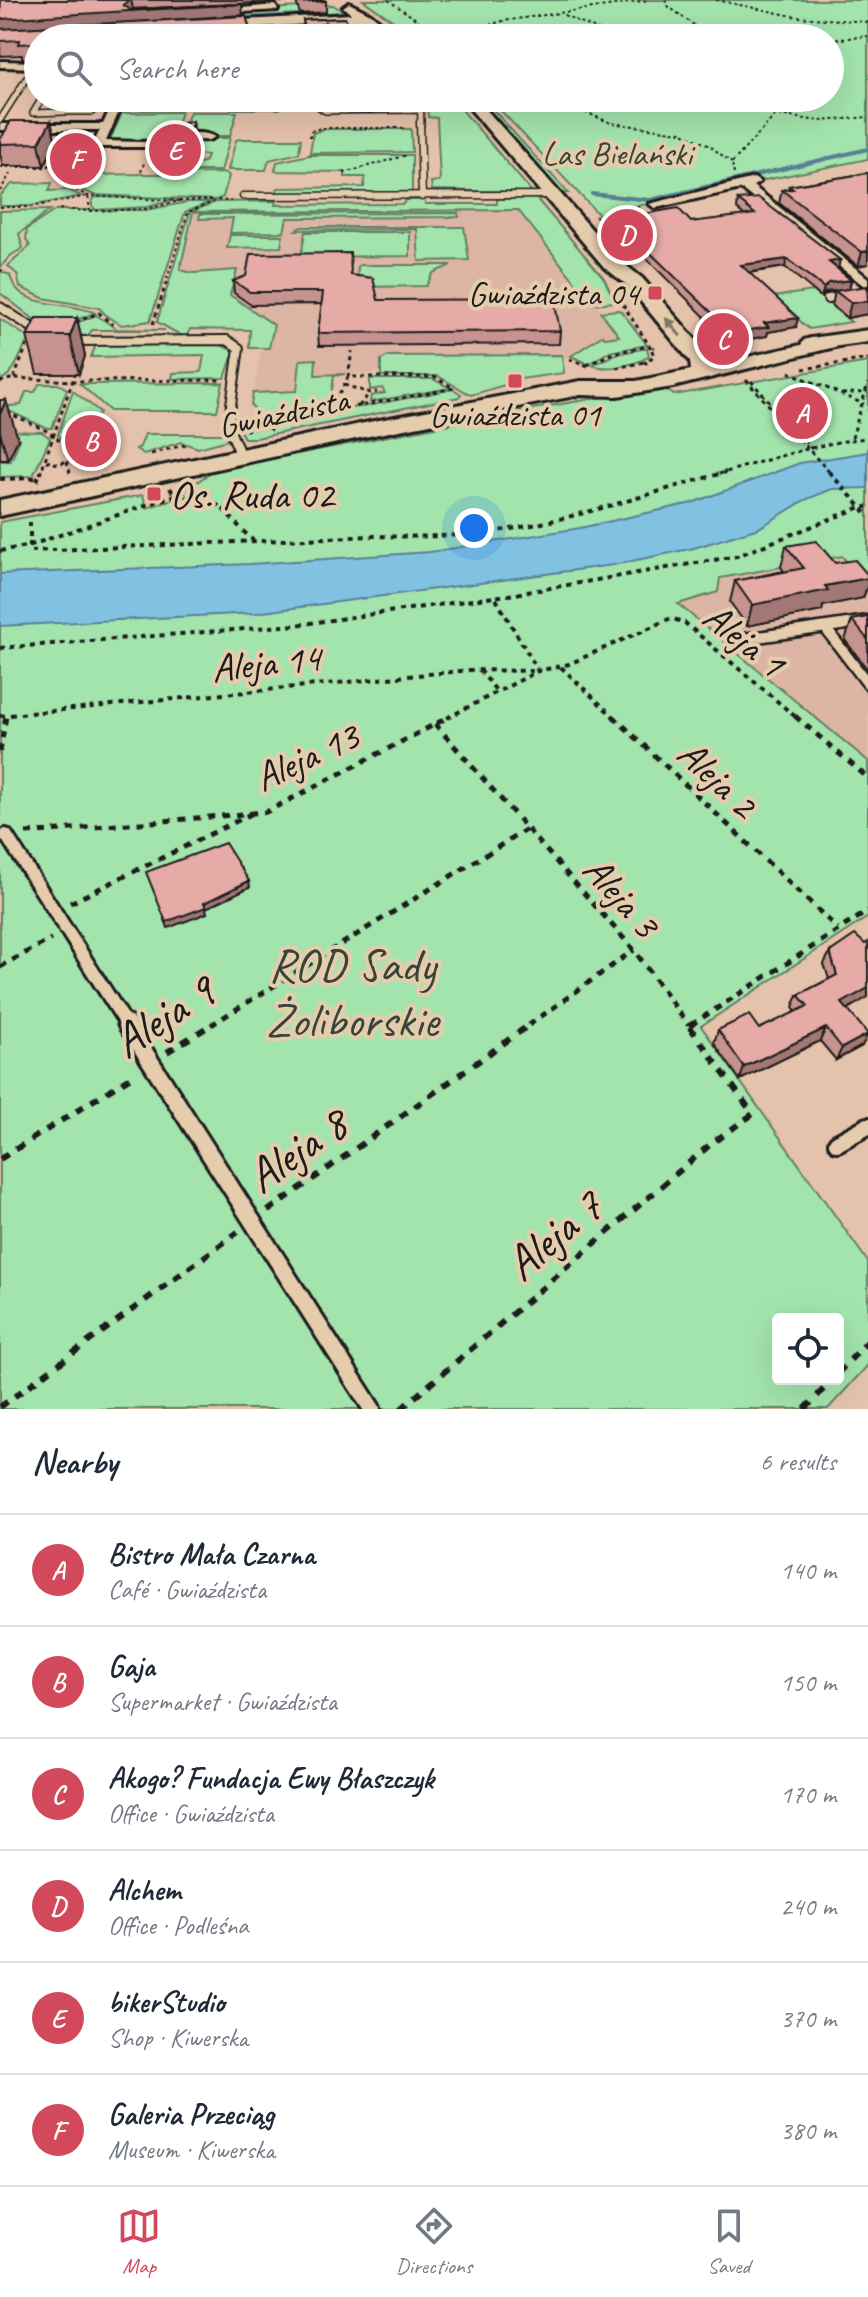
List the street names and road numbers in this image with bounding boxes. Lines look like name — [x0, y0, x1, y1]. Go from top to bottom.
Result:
street label: Gwiaździsta — [214, 377, 354, 447]
street label: Aleja 1 — [693, 591, 797, 689]
street label: Aleja 14 — [209, 632, 327, 694]
street label: Aleja 13 — [246, 710, 369, 803]
street label: Aleja 2 — [667, 729, 770, 831]
street label: Aleja 3 — [572, 846, 672, 950]
street label: Aleja 9 — [101, 959, 229, 1071]
street label: Aleja 8 — [234, 1091, 362, 1206]
street label: Aleja 7 — [492, 1175, 617, 1293]

